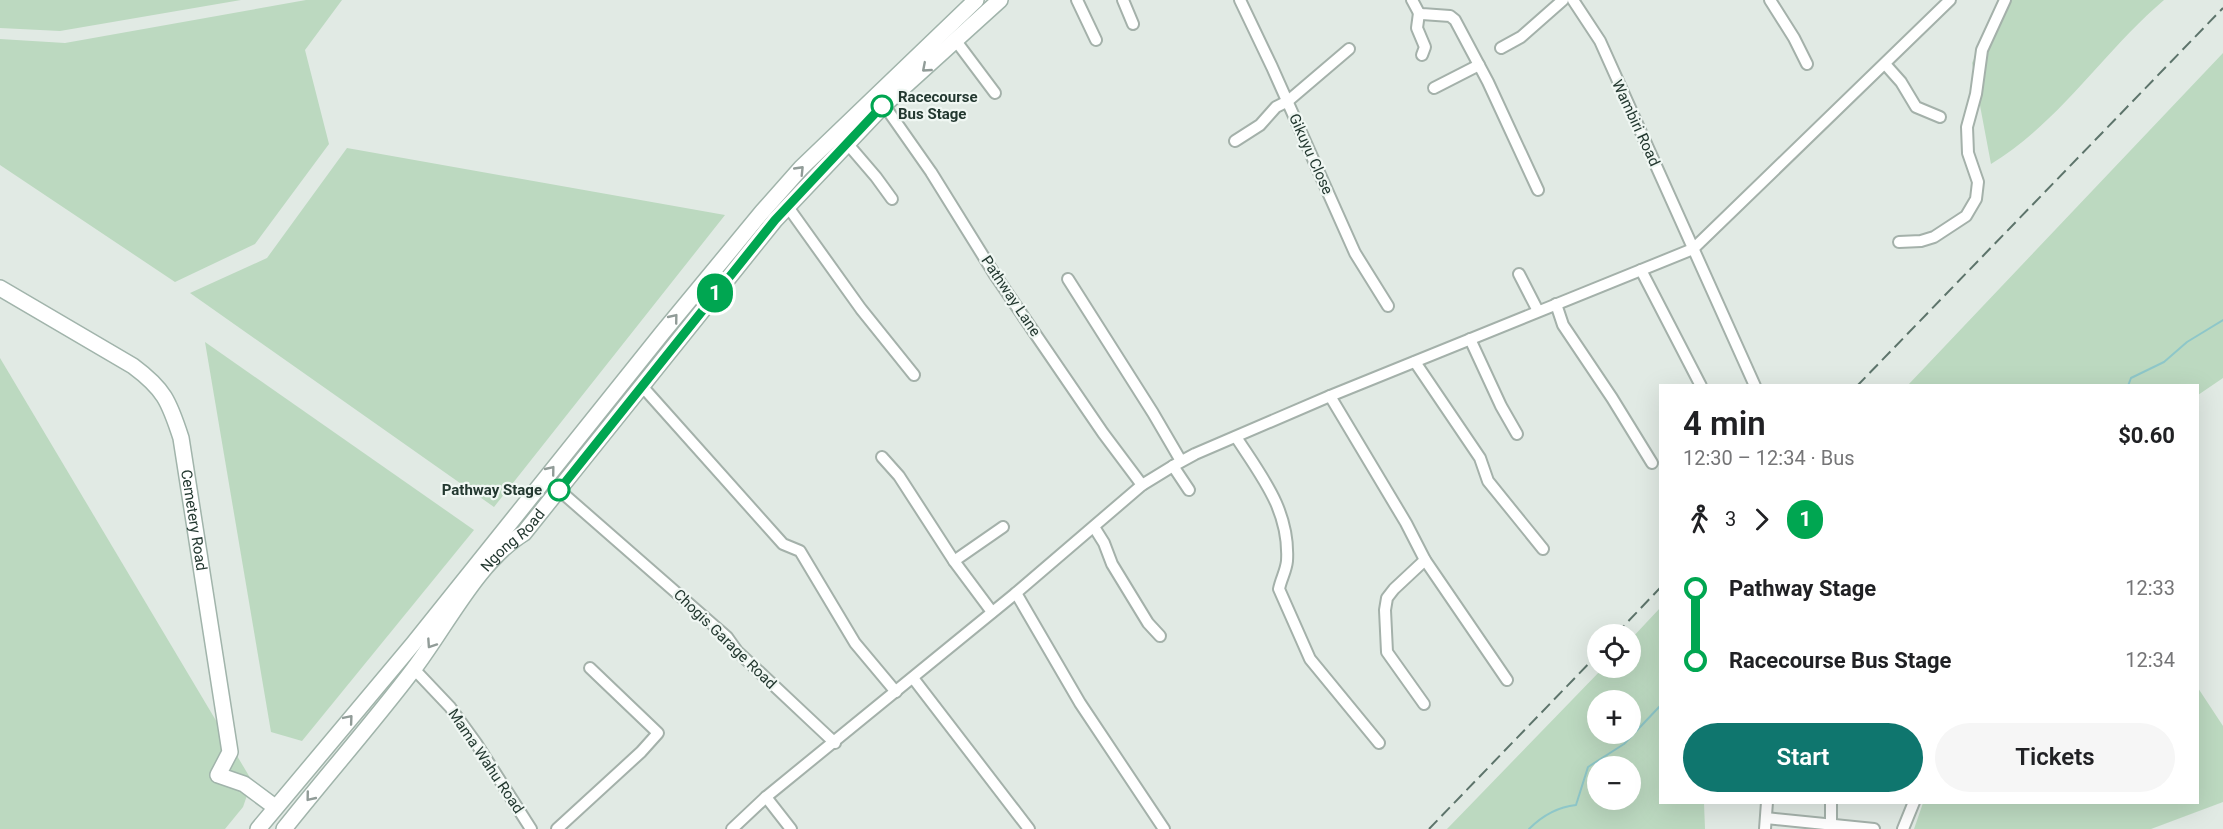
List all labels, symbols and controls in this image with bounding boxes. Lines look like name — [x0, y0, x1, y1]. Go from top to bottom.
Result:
one-way arrow — [922, 61, 933, 72]
street label: Wambiri Road — [1608, 77, 1664, 169]
place label: Racecourse Bus Stage — [898, 88, 978, 123]
marker: Racecourse Bus Stage — [871, 95, 893, 117]
street label: Gikuyu Close — [1285, 111, 1337, 197]
one-way arrow — [793, 166, 804, 176]
street label: Pathway Lane — [977, 252, 1045, 340]
line badge: 1 — [696, 274, 734, 312]
text: 1 — [709, 281, 721, 305]
one-way arrow — [666, 314, 677, 325]
text: 4 min — [1683, 404, 1766, 443]
text: $0.60 — [2118, 423, 2175, 448]
text: 12:30 – 12:34 · Bus — [1683, 446, 1855, 470]
one-way arrow — [544, 466, 555, 477]
street label: Cemetery Road — [177, 468, 211, 572]
marker: Pathway Stage — [548, 479, 570, 501]
place label: Pathway Stage — [442, 481, 542, 499]
icon: walk — [1683, 503, 1716, 536]
icon: forward — [1745, 503, 1778, 536]
street label: Ngong Road — [477, 505, 549, 575]
text: 3 — [1725, 507, 1736, 531]
text: 1 — [1799, 507, 1811, 531]
text: Pathway Stage — [1729, 576, 1876, 601]
text: 12:33 — [2125, 576, 2175, 600]
street label: Chogis Garage Road — [670, 585, 780, 693]
map controls — [1587, 624, 1641, 810]
button: locate — [1587, 624, 1641, 678]
one-way arrow — [426, 638, 438, 648]
text: Racecourse Bus Stage — [1729, 648, 1951, 673]
text: 12:34 — [2125, 648, 2175, 672]
button: + — [1587, 690, 1641, 744]
street label: Mama Wahu Road — [444, 705, 528, 817]
one-way arrow — [342, 715, 353, 726]
button: Start — [1683, 723, 1923, 792]
button: Tickets — [1935, 723, 2175, 792]
button: − — [1587, 756, 1641, 810]
one-way arrow — [306, 790, 317, 801]

